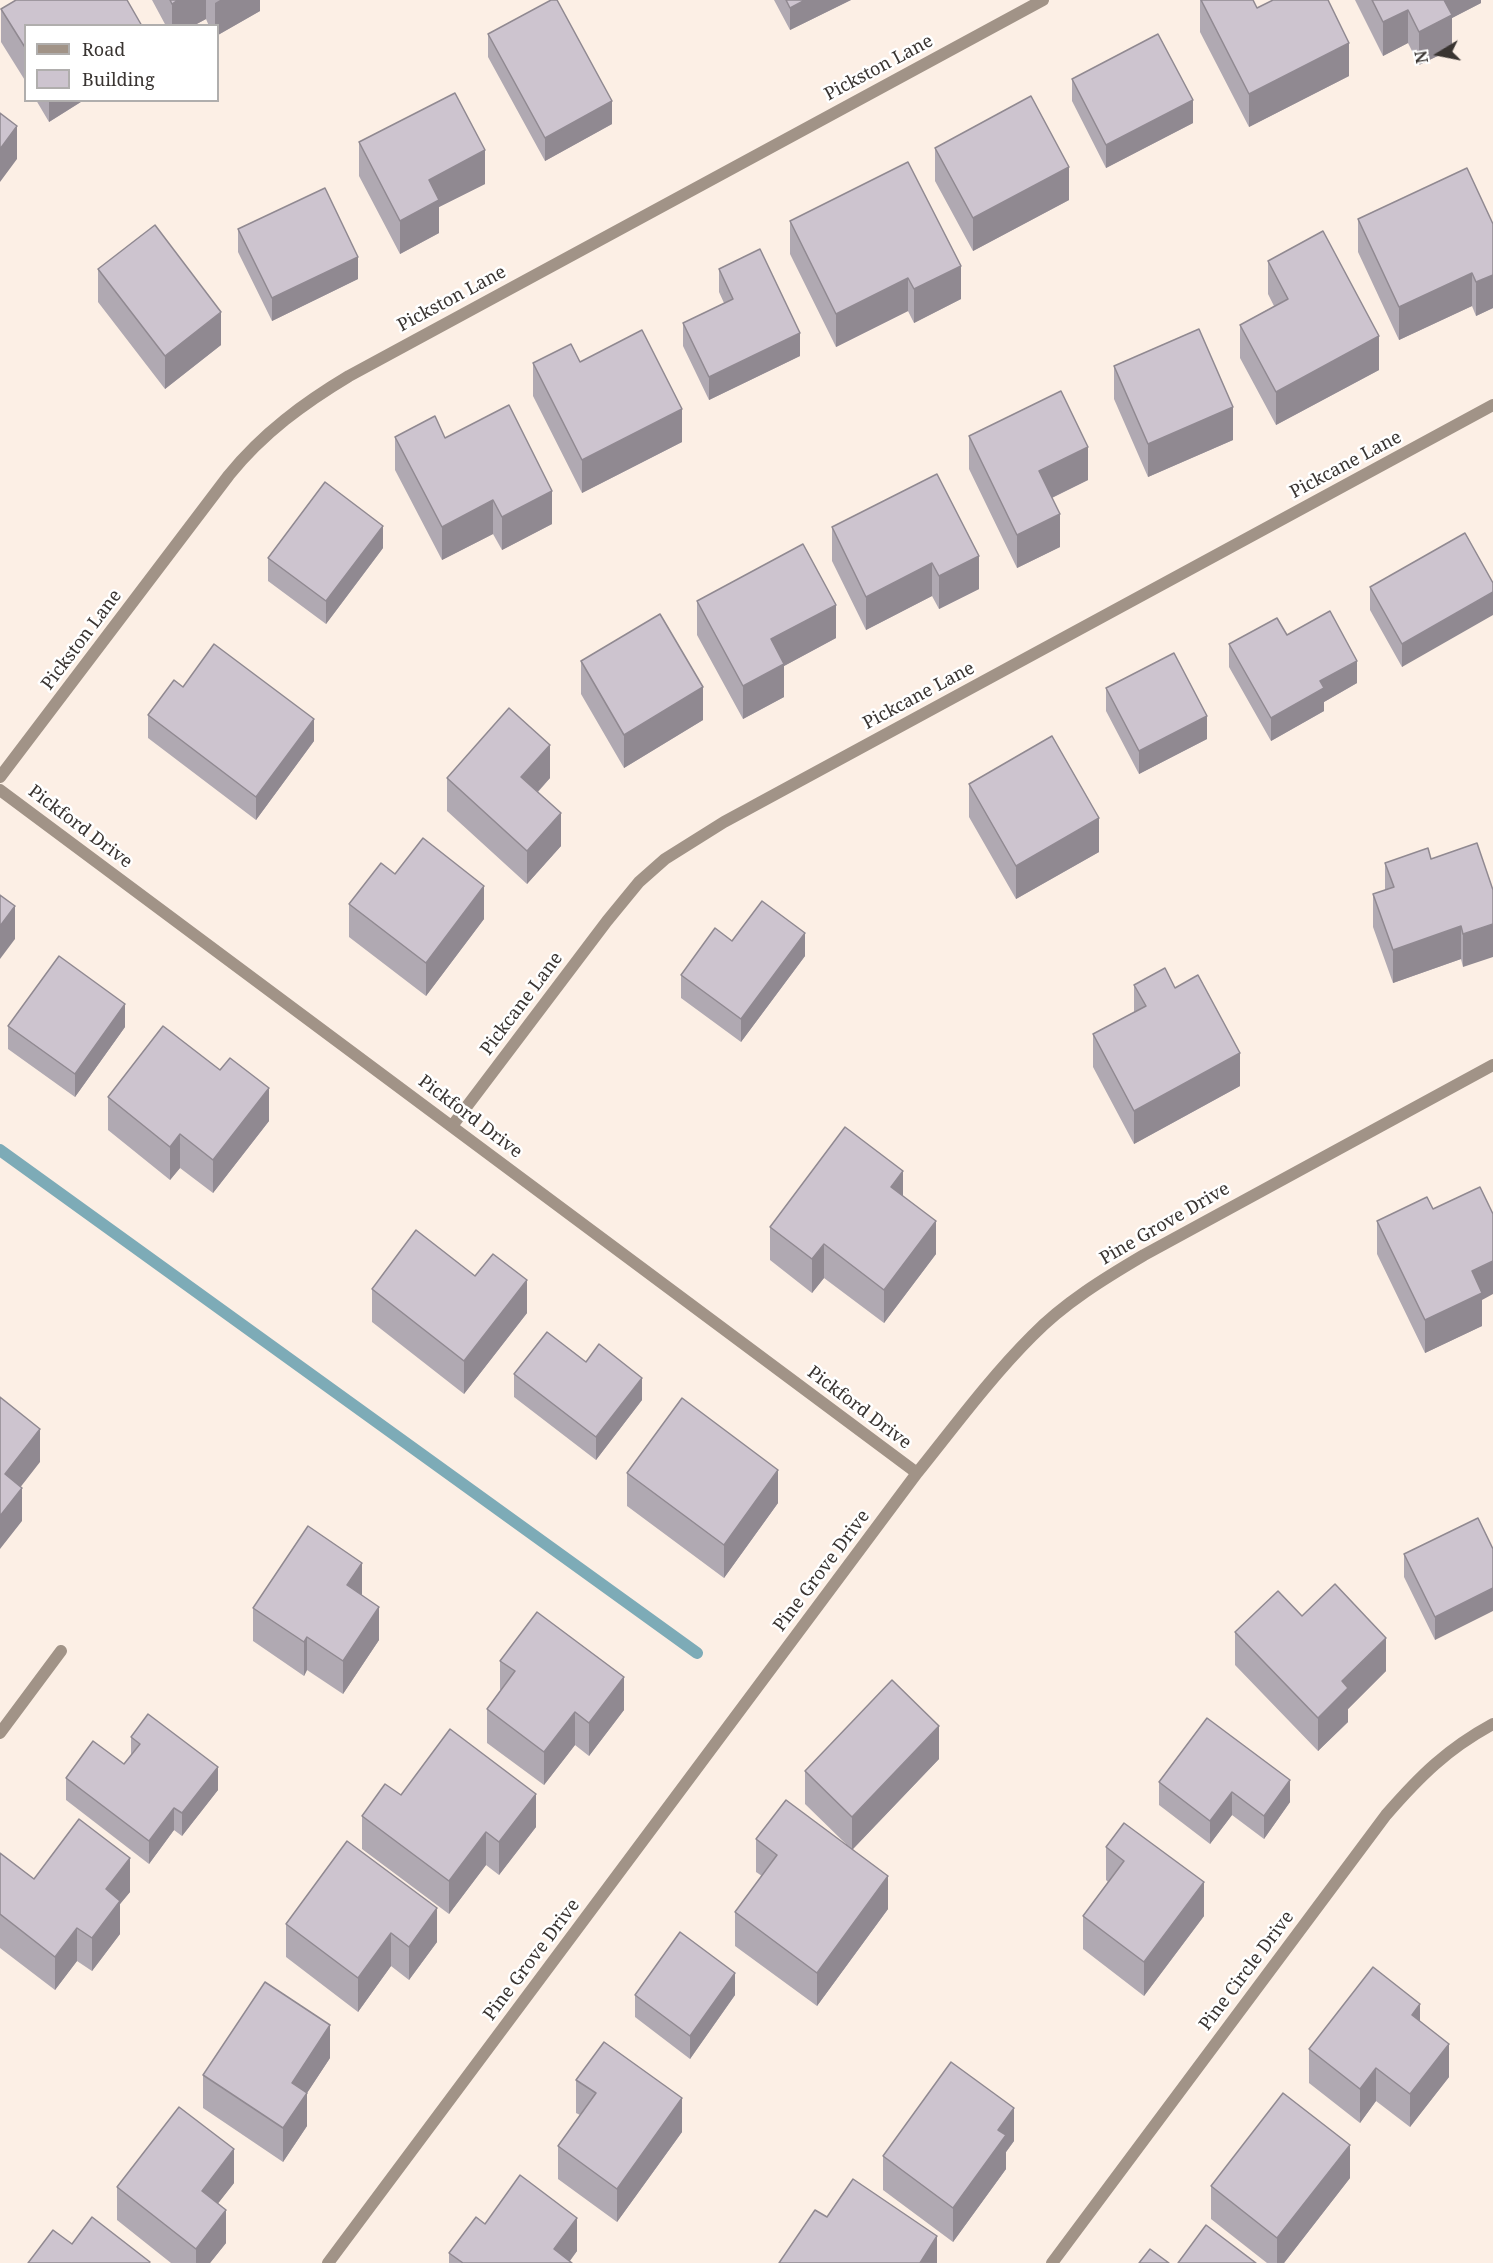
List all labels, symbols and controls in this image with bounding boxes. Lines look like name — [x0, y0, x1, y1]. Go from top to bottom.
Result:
legend — [24, 24, 219, 102]
north arrow — [1409, 24, 1469, 84]
street label: Pickston Lane — [821, 30, 937, 106]
text: Road — [82, 37, 125, 61]
text: N — [1409, 49, 1433, 65]
text: Building — [82, 67, 155, 91]
street label: Pickston Lane — [394, 261, 510, 337]
street label: Pickcane Lane — [1287, 427, 1405, 503]
street label: Pickston Lane — [37, 586, 127, 694]
street label: Pickcane Lane — [860, 658, 978, 734]
street label: Pickford Drive — [24, 781, 136, 873]
street label: Pickcane Lane — [476, 948, 568, 1060]
street label: Pickford Drive — [414, 1071, 526, 1163]
street label: Pine Grove Drive — [1096, 1178, 1234, 1270]
street label: Pickford Drive — [803, 1362, 915, 1454]
street label: Pine Grove Drive — [769, 1506, 875, 1636]
street label: Pine Grove Drive — [479, 1895, 585, 2025]
street label: Pine Circle Drive — [1195, 1907, 1299, 2035]

